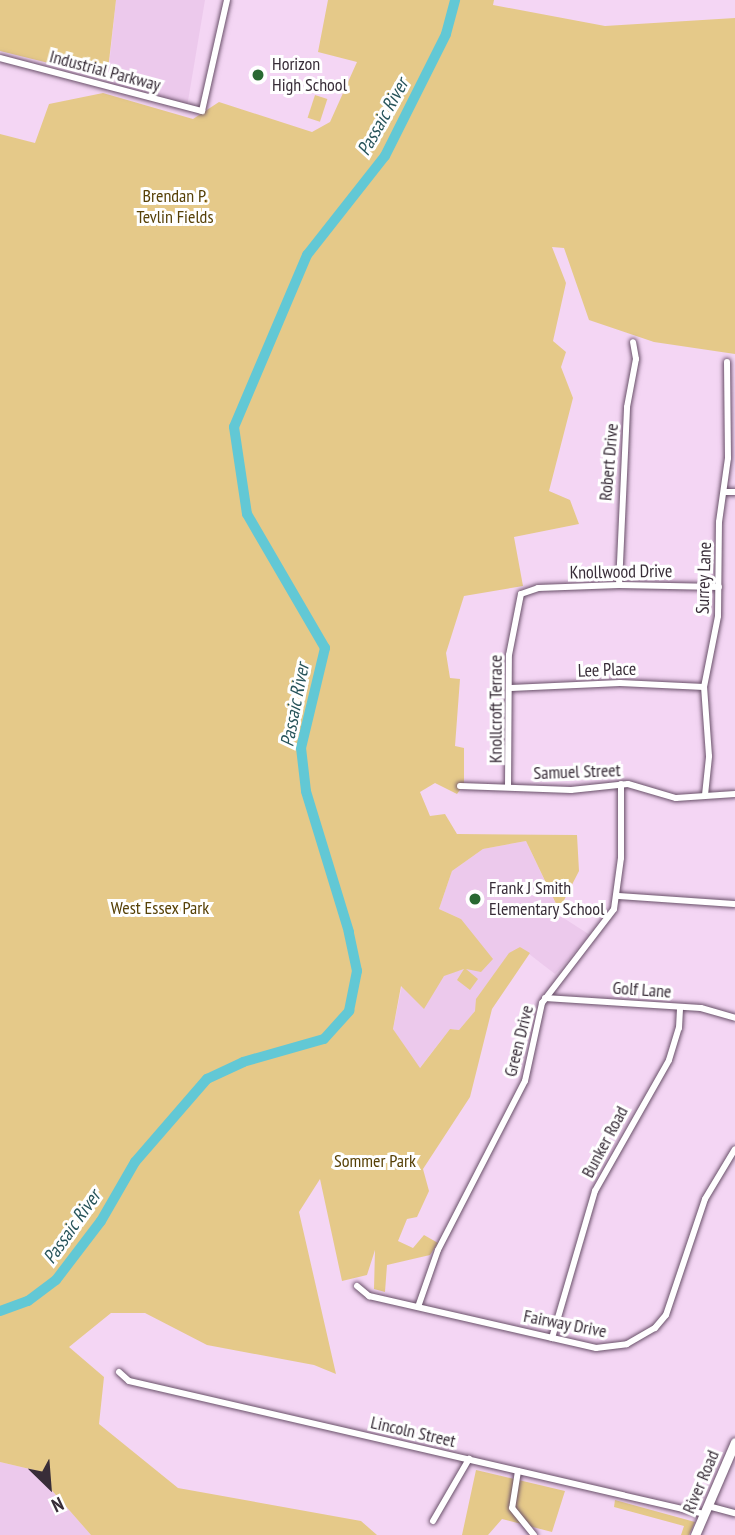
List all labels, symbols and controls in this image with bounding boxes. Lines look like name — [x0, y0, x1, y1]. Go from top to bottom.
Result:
street label: Industrial Parkway — [47, 46, 163, 96]
place label: Horizon High School — [272, 54, 347, 96]
marker: Horizon High School — [250, 67, 266, 83]
water label: Passaic River — [353, 74, 413, 160]
park label: Brendan P. Tevlin Fields — [137, 186, 213, 228]
street label: Robert Drive — [595, 422, 623, 502]
street label: Surrey Lane — [692, 541, 716, 615]
street label: Knollwood Drive — [569, 560, 673, 584]
street label: Knollcroft Terrace — [485, 655, 507, 763]
street label: Lee Place — [578, 658, 636, 682]
water label: Passaic River — [276, 661, 314, 749]
street label: Samuel Street — [533, 760, 621, 784]
place label: Frank J Smith Elementary School — [489, 878, 605, 920]
marker: Frank J Smith Elementary School — [467, 891, 483, 907]
park label: West Essex Park — [111, 897, 209, 919]
street label: Golf Lane — [612, 977, 672, 1003]
street label: Green Drive — [500, 1003, 538, 1079]
street label: Bunker Road — [577, 1103, 633, 1181]
park label: Sommer Park — [334, 1150, 416, 1172]
water label: Passaic River — [38, 1186, 106, 1268]
street label: Fairway Drive — [521, 1305, 609, 1343]
street label: Lincoln Street — [369, 1412, 457, 1452]
street label: River Road — [678, 1447, 724, 1517]
north arrow — [14, 1451, 84, 1521]
text: N — [48, 1492, 68, 1518]

